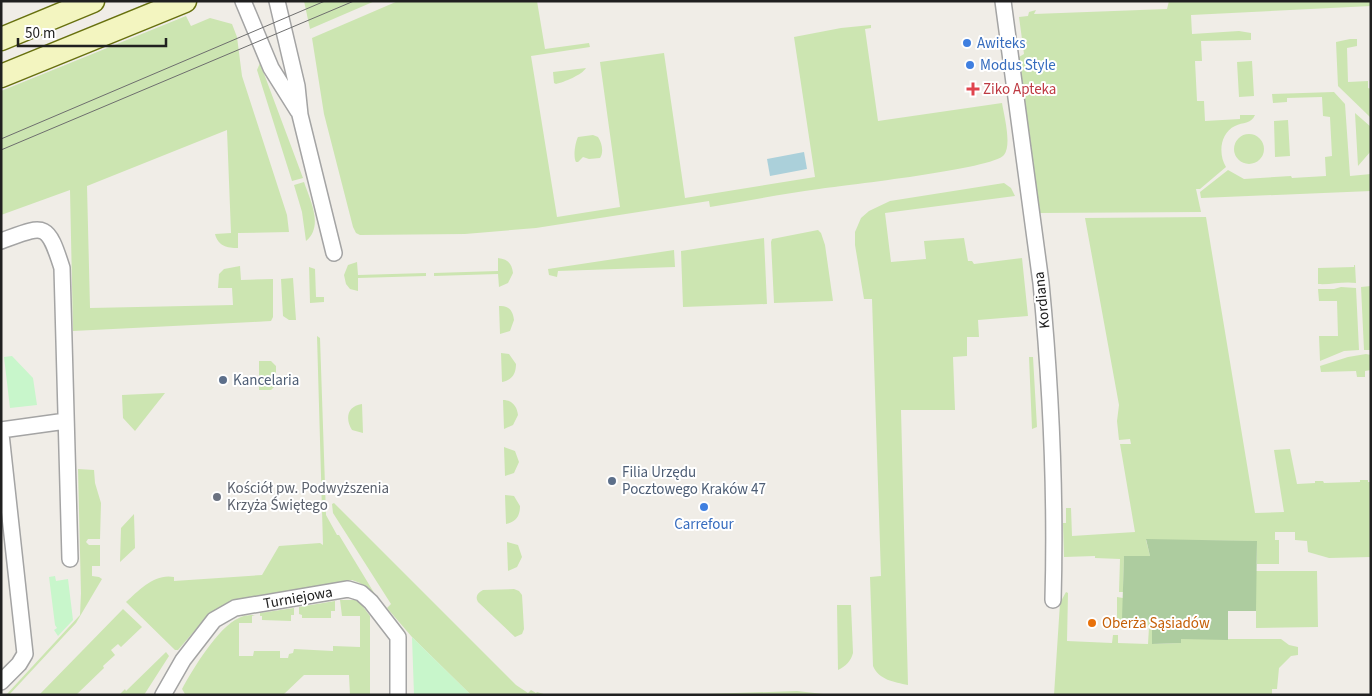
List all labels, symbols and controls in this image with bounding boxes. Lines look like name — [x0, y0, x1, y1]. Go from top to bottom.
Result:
scale bar — [18, 15, 165, 47]
text: 50 m — [25, 23, 55, 44]
place label: Awiteks — [977, 33, 1026, 54]
marker: Awiteks — [961, 37, 973, 49]
place label: Modus Style — [980, 55, 1056, 76]
marker: Modus Style — [964, 59, 976, 71]
place label: Ziko Apteka — [983, 79, 1056, 100]
marker: Ziko Apteka — [967, 83, 979, 95]
street label: Kordiana — [1029, 271, 1055, 329]
place label: Kancelaria — [233, 370, 299, 391]
marker: Kancelaria — [217, 374, 229, 386]
place label: Filia Urzędu Pocztowego Kraków 47 — [622, 462, 766, 500]
marker: Filia Urzędu Pocztowego Kraków 47 — [606, 475, 618, 487]
place label: Kościół pw. Podwyższenia Krzyża Świętego — [227, 478, 389, 516]
marker: Kościół pw. Podwyższenia Krzyża Świętego — [211, 491, 223, 503]
marker: Carrefour — [698, 501, 710, 513]
place label: Carrefour — [674, 514, 735, 535]
street label: Turniejowa — [262, 582, 334, 614]
place label: Oberża Sąsiadów — [1102, 613, 1210, 634]
marker: Oberża Sąsiadów — [1086, 617, 1098, 629]

